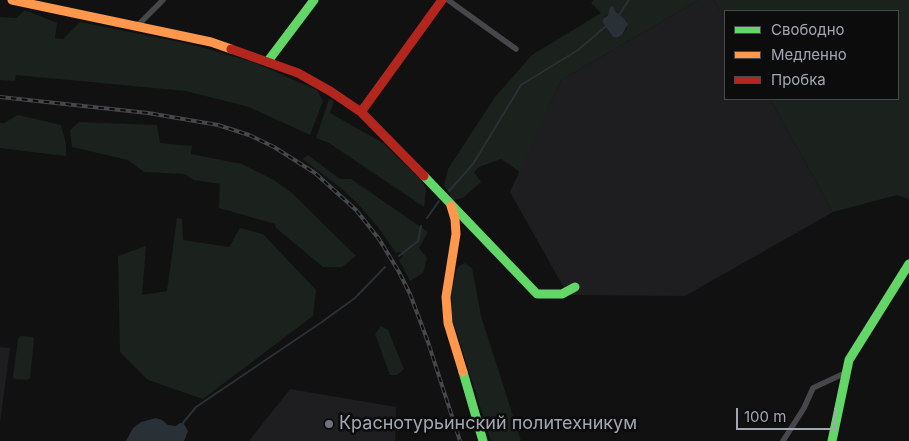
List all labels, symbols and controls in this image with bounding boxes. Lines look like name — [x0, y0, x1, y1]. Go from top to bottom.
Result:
legend — [724, 10, 899, 100]
text: Свободно — [771, 20, 845, 39]
text: Медленно — [771, 45, 847, 64]
text: Пробка — [771, 70, 826, 89]
scale bar — [739, 398, 839, 430]
text: 100 m — [744, 407, 786, 426]
place label: Краснотурьинский политехникум — [339, 413, 637, 435]
marker: Краснотурьинский политехникум — [323, 418, 335, 430]

